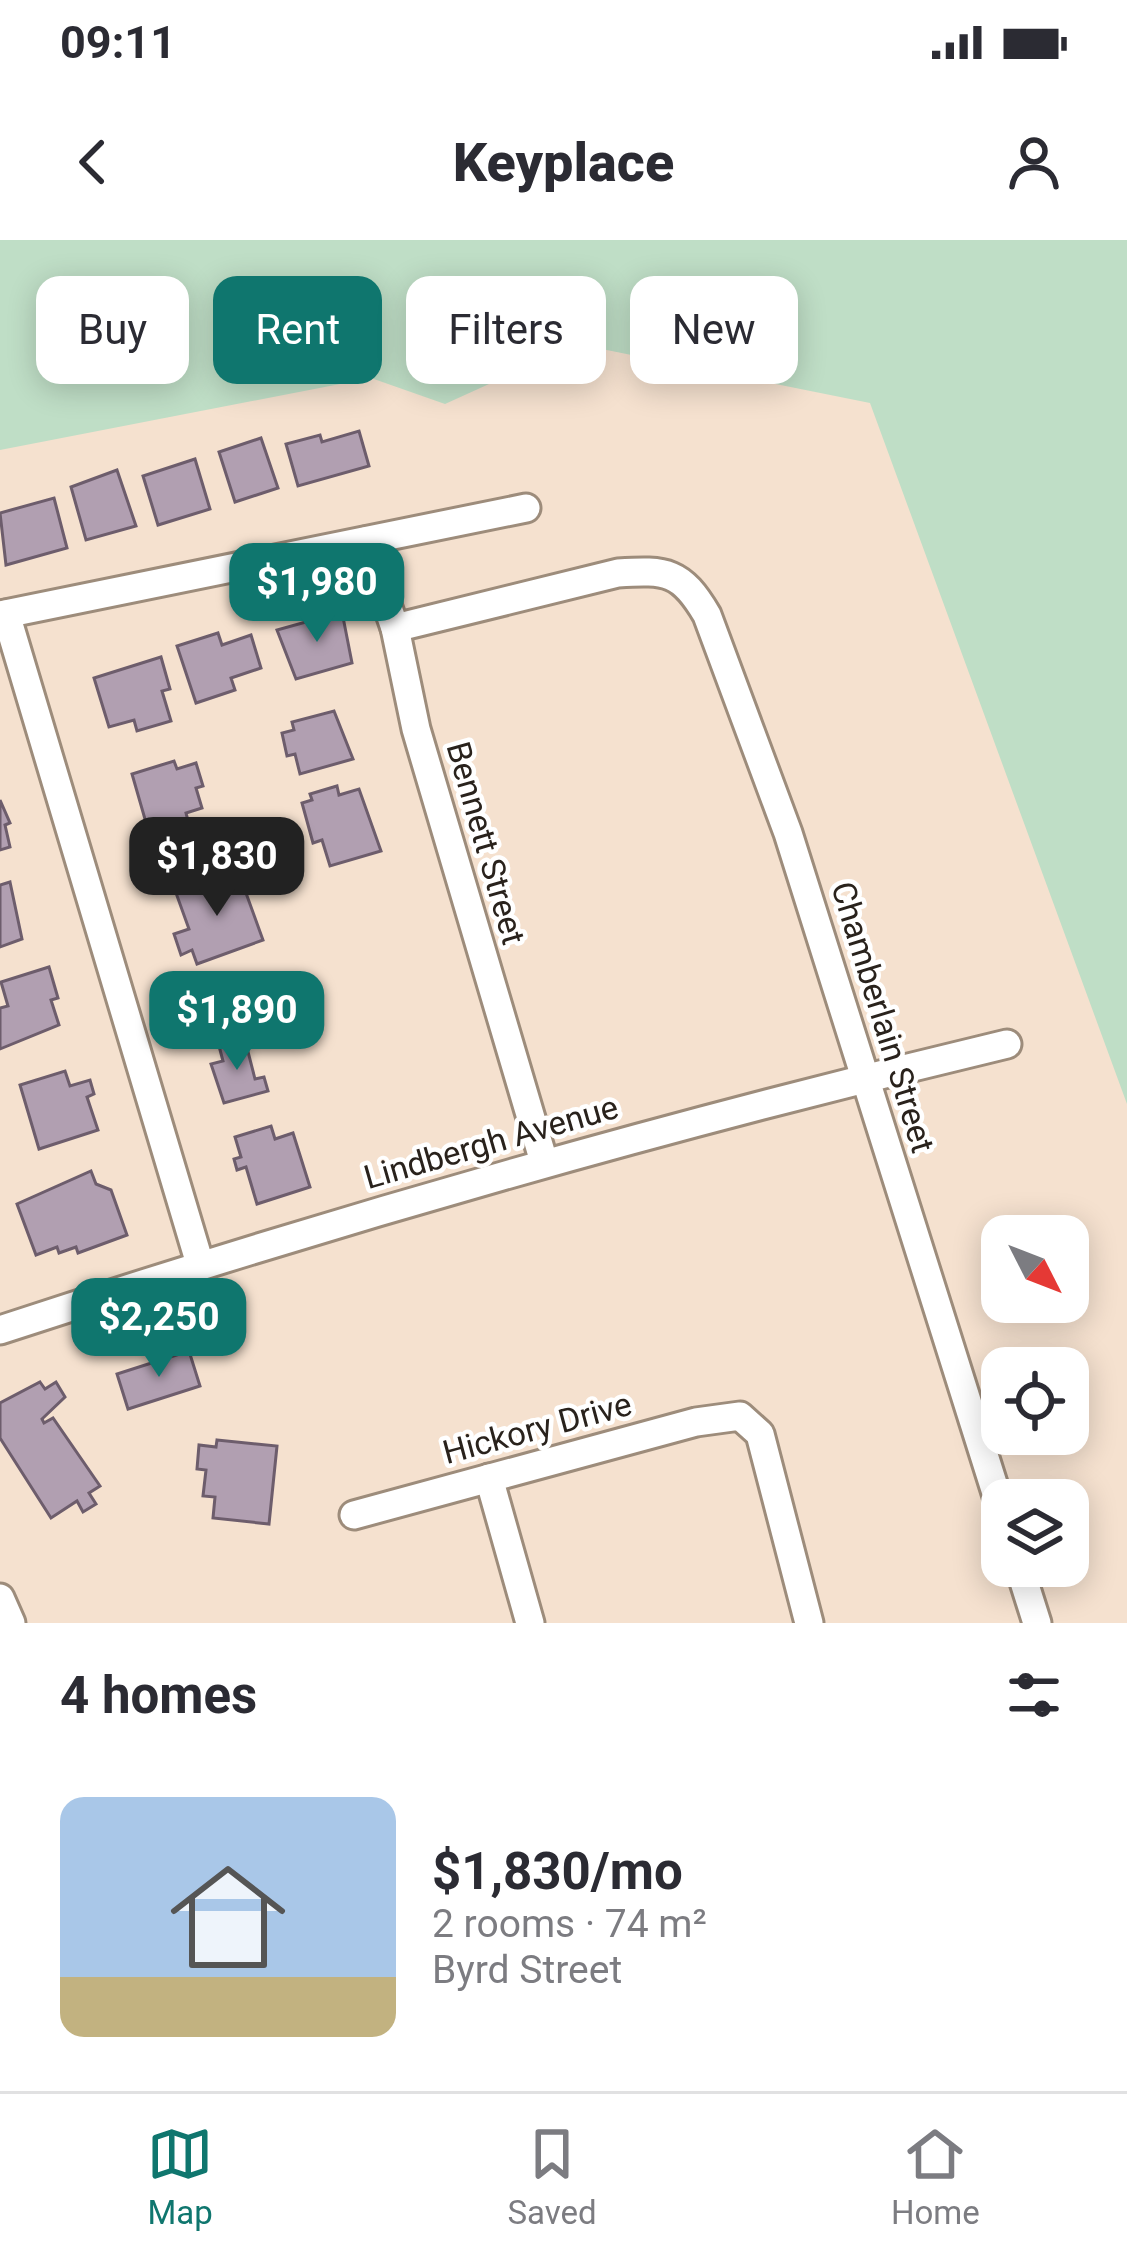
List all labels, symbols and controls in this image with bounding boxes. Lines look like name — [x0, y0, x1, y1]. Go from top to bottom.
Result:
text: 09:11 — [60, 16, 176, 69]
icon: back — [60, 129, 126, 195]
icon: person — [1001, 129, 1067, 195]
text: Keyplace — [453, 131, 674, 194]
chip: Buy — [36, 276, 189, 384]
chip: Rent — [213, 276, 382, 384]
chip: Filters — [406, 276, 606, 384]
chip: New — [630, 276, 798, 384]
pin: $1,980 — [219, 543, 415, 645]
text: $1,980 — [256, 559, 378, 605]
street label: Bennett Street — [438, 737, 534, 949]
pin: $1,830 — [119, 817, 315, 919]
text: $1,830 — [156, 833, 278, 879]
street label: Chamberlain Street — [823, 877, 943, 1157]
pin: $1,890 — [139, 971, 335, 1073]
text: $1,890 — [176, 987, 298, 1033]
street label: Lindbergh Avenue — [360, 1087, 622, 1197]
north arrow — [981, 1215, 1089, 1323]
map controls — [981, 1215, 1089, 1587]
pin: $2,250 — [61, 1278, 257, 1380]
text: $2,250 — [98, 1294, 220, 1340]
button: locate — [981, 1347, 1089, 1455]
street label: Hickory Drive — [438, 1384, 636, 1472]
button: layers — [981, 1479, 1089, 1587]
icon: filters — [1001, 1662, 1067, 1728]
text: 4 homes — [60, 1666, 257, 1725]
text: $1,830/mo — [432, 1842, 683, 1901]
icon: home — [156, 1845, 300, 1989]
text: 2 rooms · 74 m² — [432, 1901, 707, 1947]
text: Byrd Street — [432, 1947, 622, 1993]
tab: Map — [147, 2121, 213, 2232]
tab: Saved — [507, 2121, 597, 2232]
tab: Home — [891, 2121, 980, 2232]

